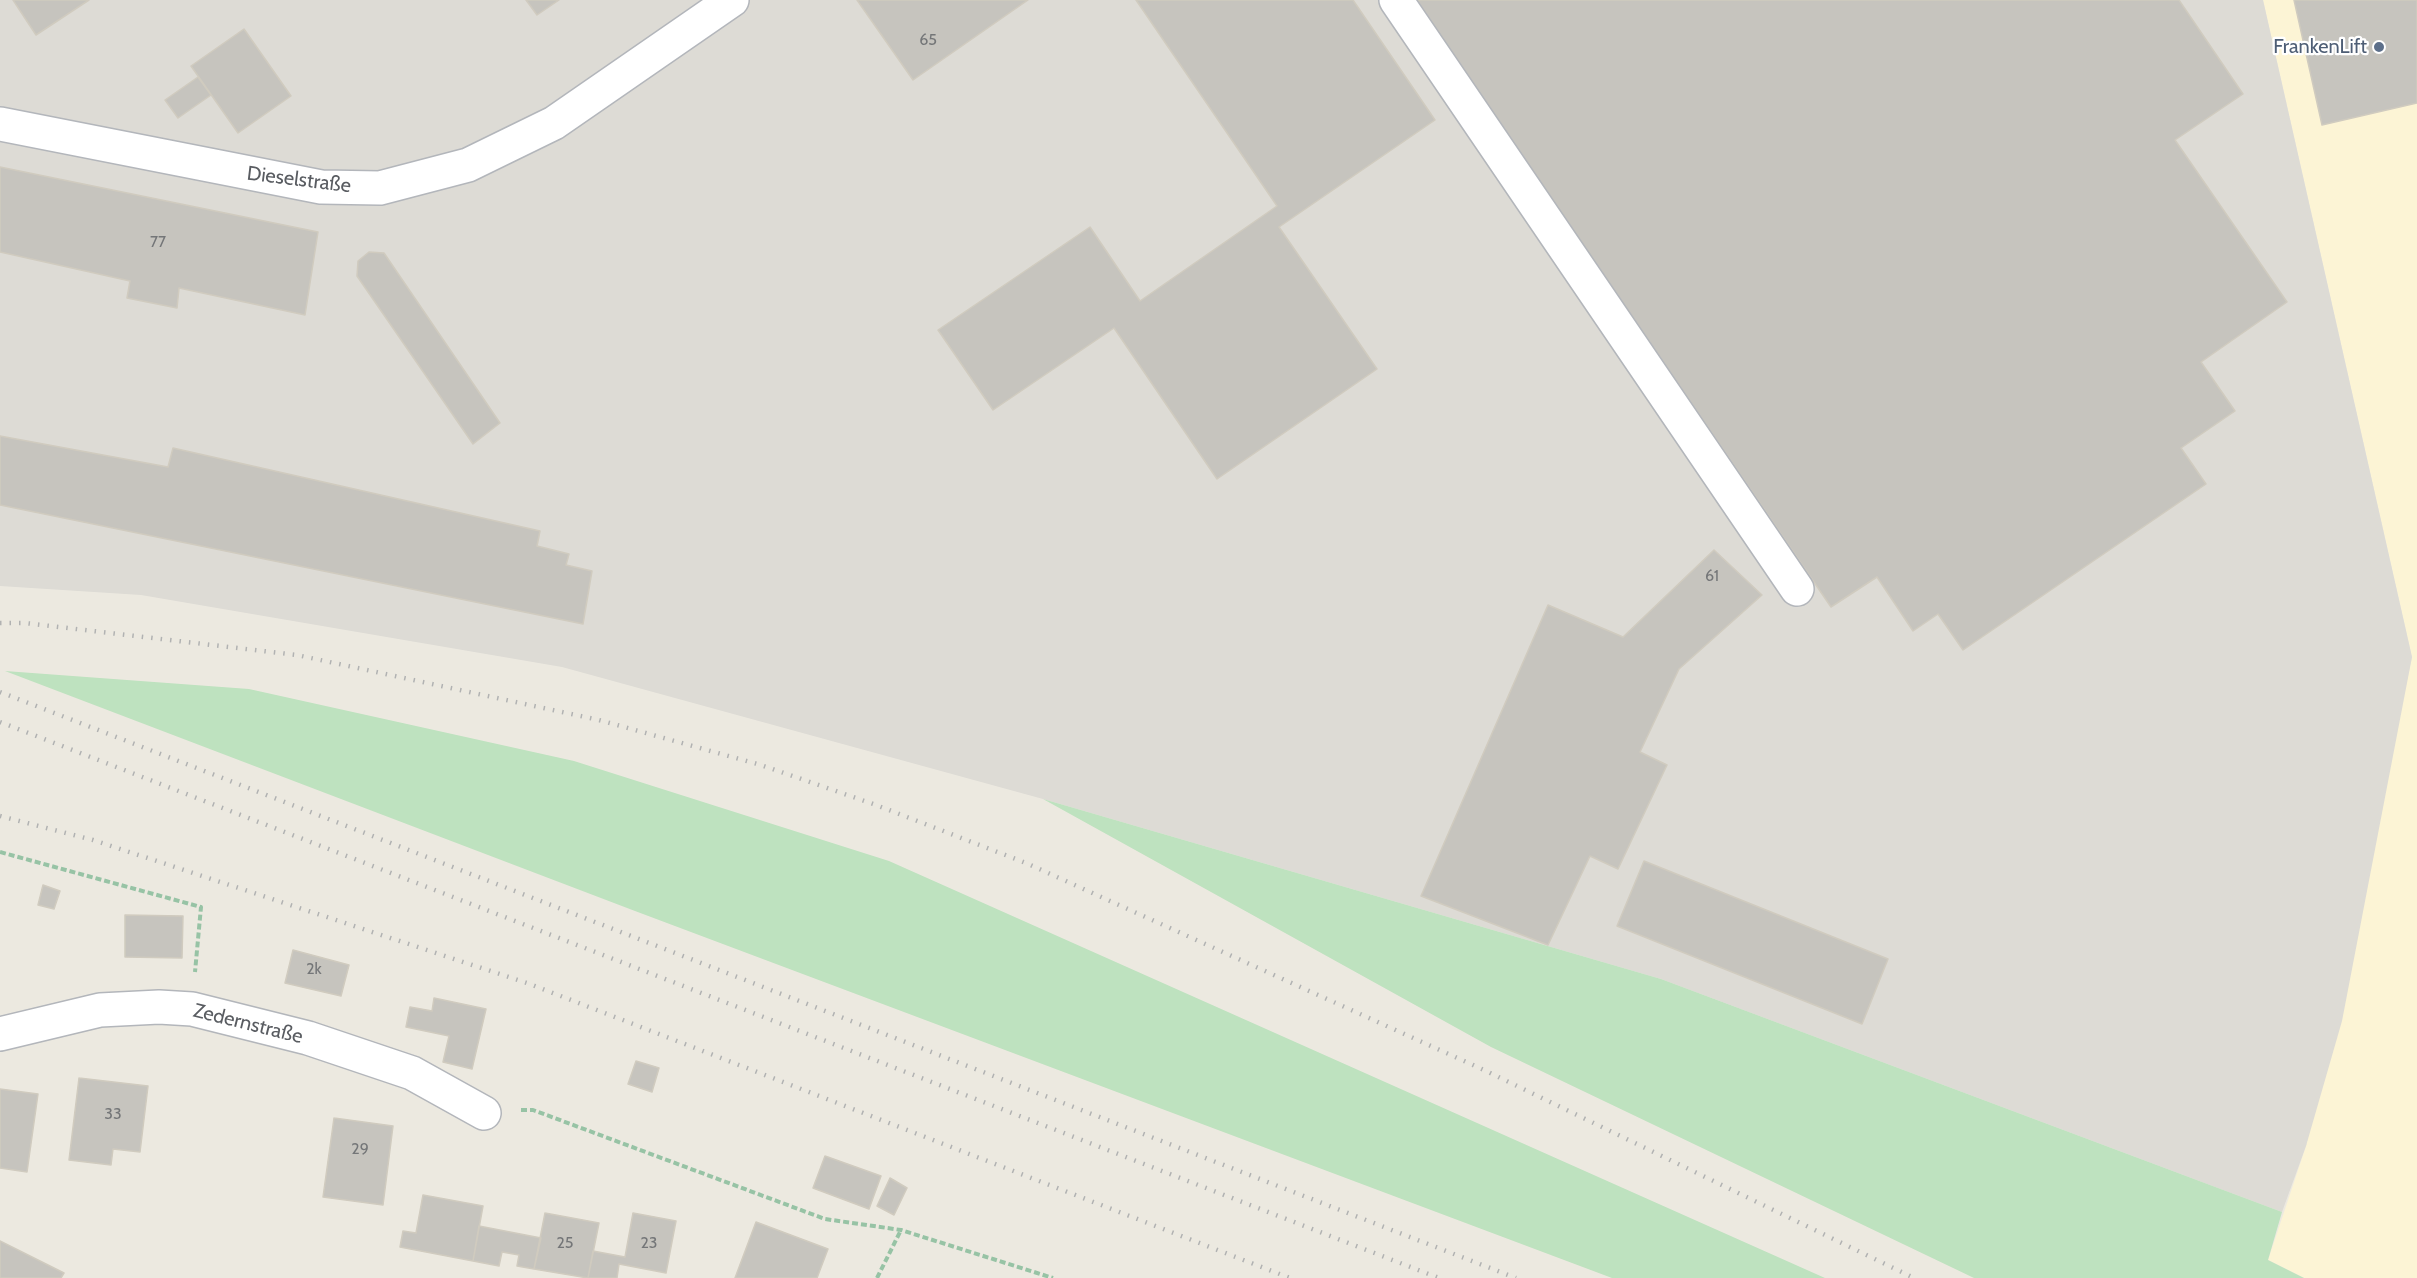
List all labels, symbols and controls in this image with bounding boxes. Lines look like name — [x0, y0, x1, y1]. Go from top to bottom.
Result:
house number: 65 — [919, 30, 937, 50]
place label: FrankenLift — [2273, 35, 2367, 59]
marker: FrankenLift — [2372, 40, 2386, 54]
street label: Dieselstraße — [246, 162, 352, 198]
house number: 77 — [150, 232, 166, 252]
house number: 61 — [1705, 566, 1719, 586]
house number: 2k — [306, 959, 322, 979]
street label: Zedernstraße — [191, 999, 305, 1049]
house number: 33 — [104, 1104, 122, 1124]
house number: 29 — [351, 1139, 369, 1159]
house number: 25 — [556, 1233, 574, 1253]
house number: 23 — [640, 1233, 658, 1253]

